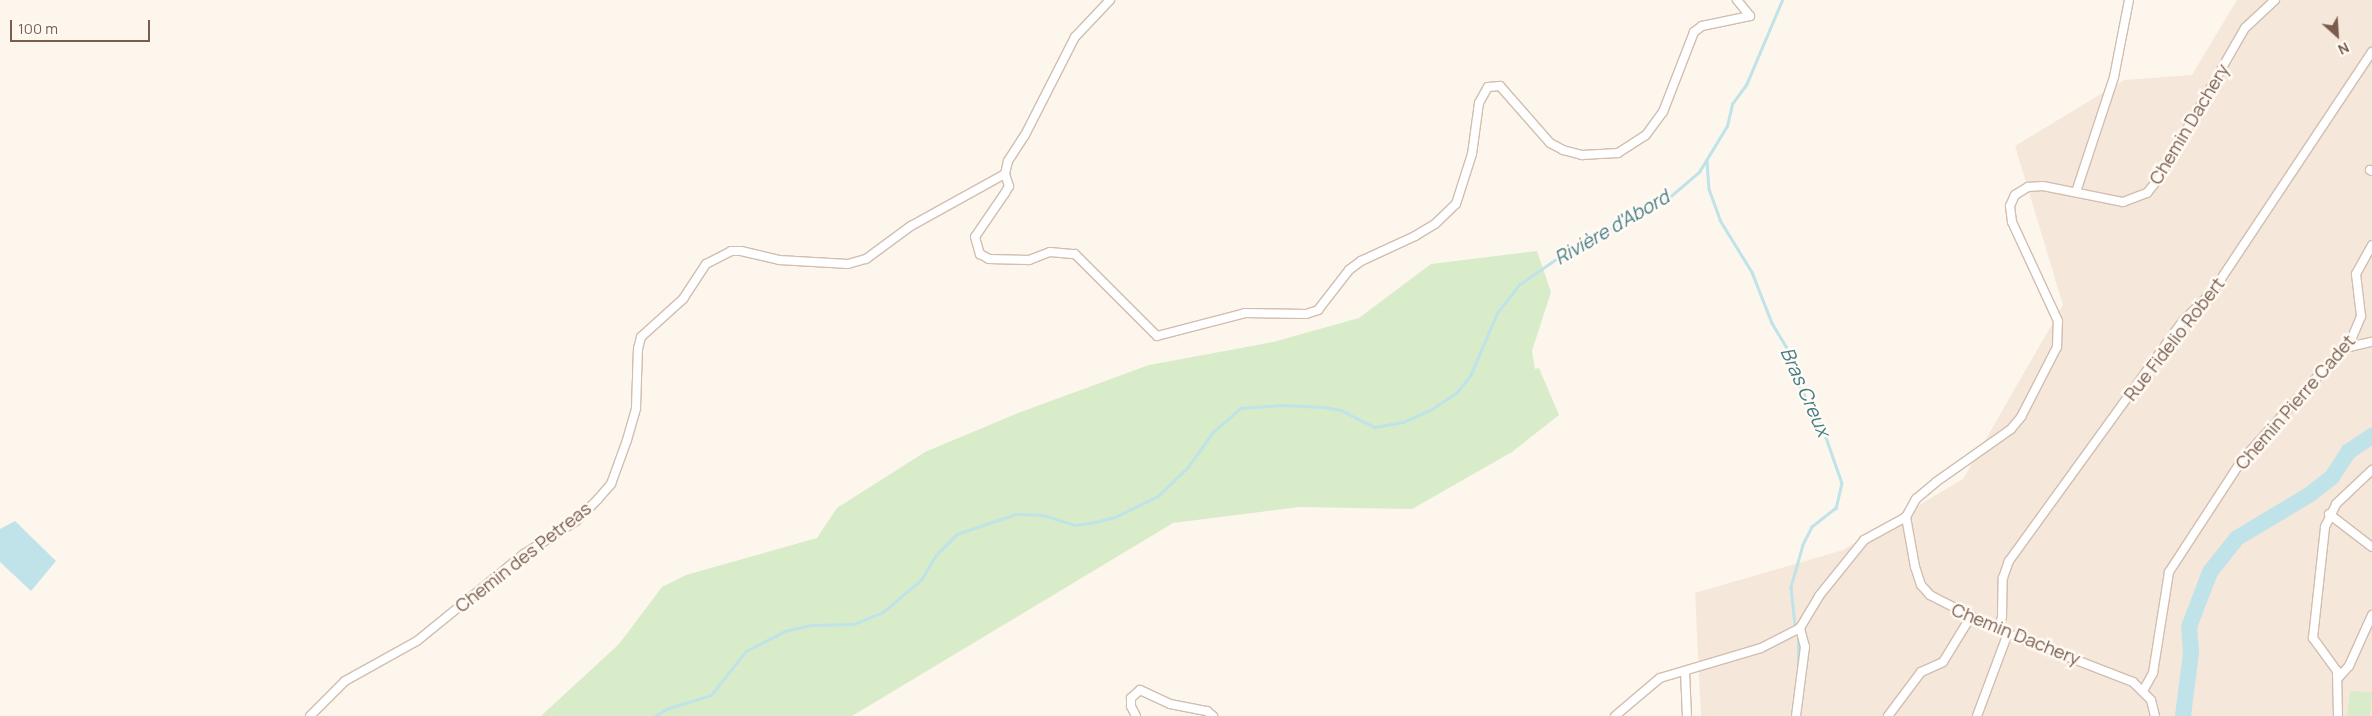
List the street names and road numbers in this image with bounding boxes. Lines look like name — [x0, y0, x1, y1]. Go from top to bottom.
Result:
street label: Chemin Dachery — [2145, 60, 2233, 188]
street label: Rue Fidelio Robert — [2119, 273, 2229, 405]
street label: Chemin Pierre Cadet — [2231, 330, 2359, 474]
street label: Chemin des Petreas — [451, 497, 595, 617]
street label: Chemin Dachery — [1949, 598, 2083, 670]

